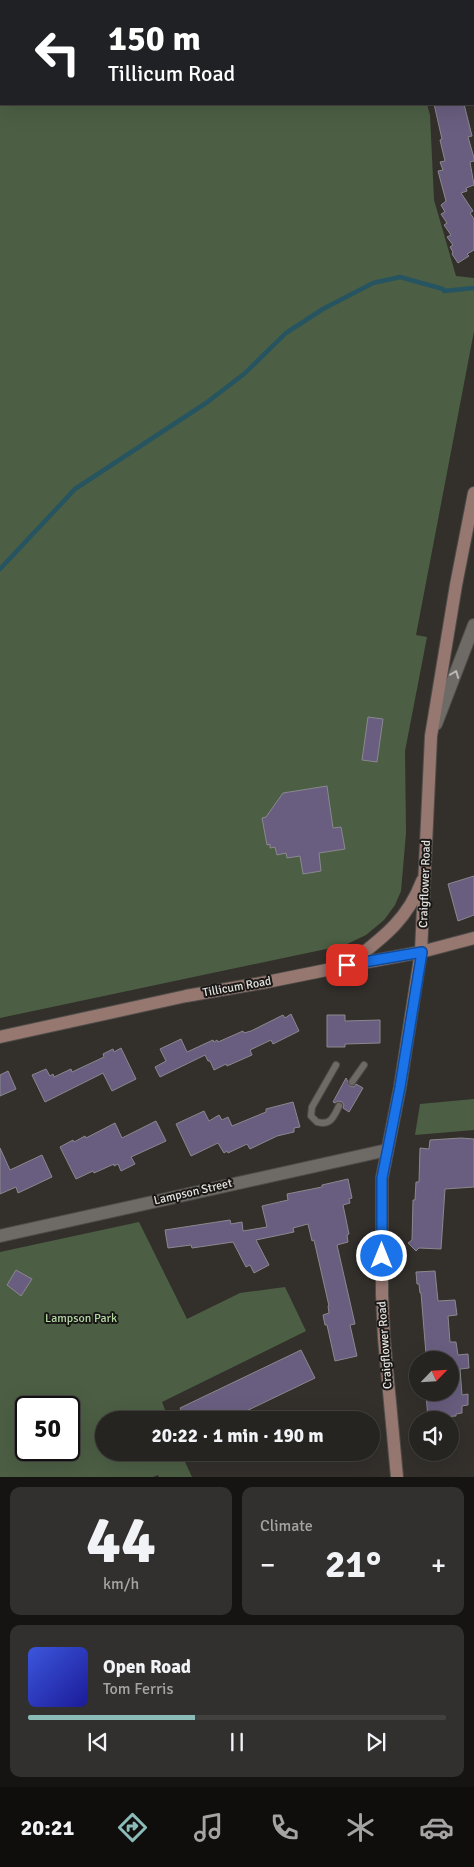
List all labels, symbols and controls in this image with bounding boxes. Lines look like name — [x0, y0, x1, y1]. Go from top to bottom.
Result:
text: 150 m — [108, 17, 201, 60]
icon: left — [25, 20, 90, 85]
text: Tillicum Road — [108, 60, 235, 87]
one-way arrow — [449, 670, 459, 679]
street label: Craigflower Road — [416, 840, 434, 928]
pin — [326, 944, 368, 986]
icon: arrive — [333, 951, 361, 979]
street label: Tillicum Road — [202, 974, 272, 1000]
street label: Lampson Street — [152, 1176, 234, 1208]
position arrow — [355, 1229, 407, 1281]
street label: Craigflower Road — [374, 1301, 396, 1389]
park label: Lampson Park — [45, 1311, 117, 1326]
north arrow — [409, 1351, 459, 1401]
map controls — [409, 1351, 459, 1461]
speed limit sign: 50 — [15, 1396, 80, 1461]
button: sound — [409, 1411, 459, 1461]
text: 20:22 · 1 min · 190 m — [151, 1424, 324, 1448]
text: 44 — [86, 1501, 156, 1581]
text: Climate — [260, 1516, 313, 1536]
text: 21° — [325, 1541, 381, 1588]
text: − — [260, 1548, 275, 1582]
text: + — [431, 1548, 446, 1582]
text: km/h — [103, 1574, 139, 1594]
text: Open Road — [103, 1655, 191, 1679]
text: Tom Ferris — [103, 1679, 173, 1699]
icon: previous — [84, 1728, 112, 1756]
icon: pause — [223, 1728, 251, 1756]
icon: next — [362, 1728, 390, 1756]
icon: directions — [115, 1810, 150, 1845]
icon: music — [191, 1810, 226, 1845]
icon: phone — [267, 1810, 302, 1845]
icon: climate — [343, 1810, 378, 1845]
icon: car — [419, 1810, 454, 1845]
text: 20:21 — [20, 1814, 74, 1841]

